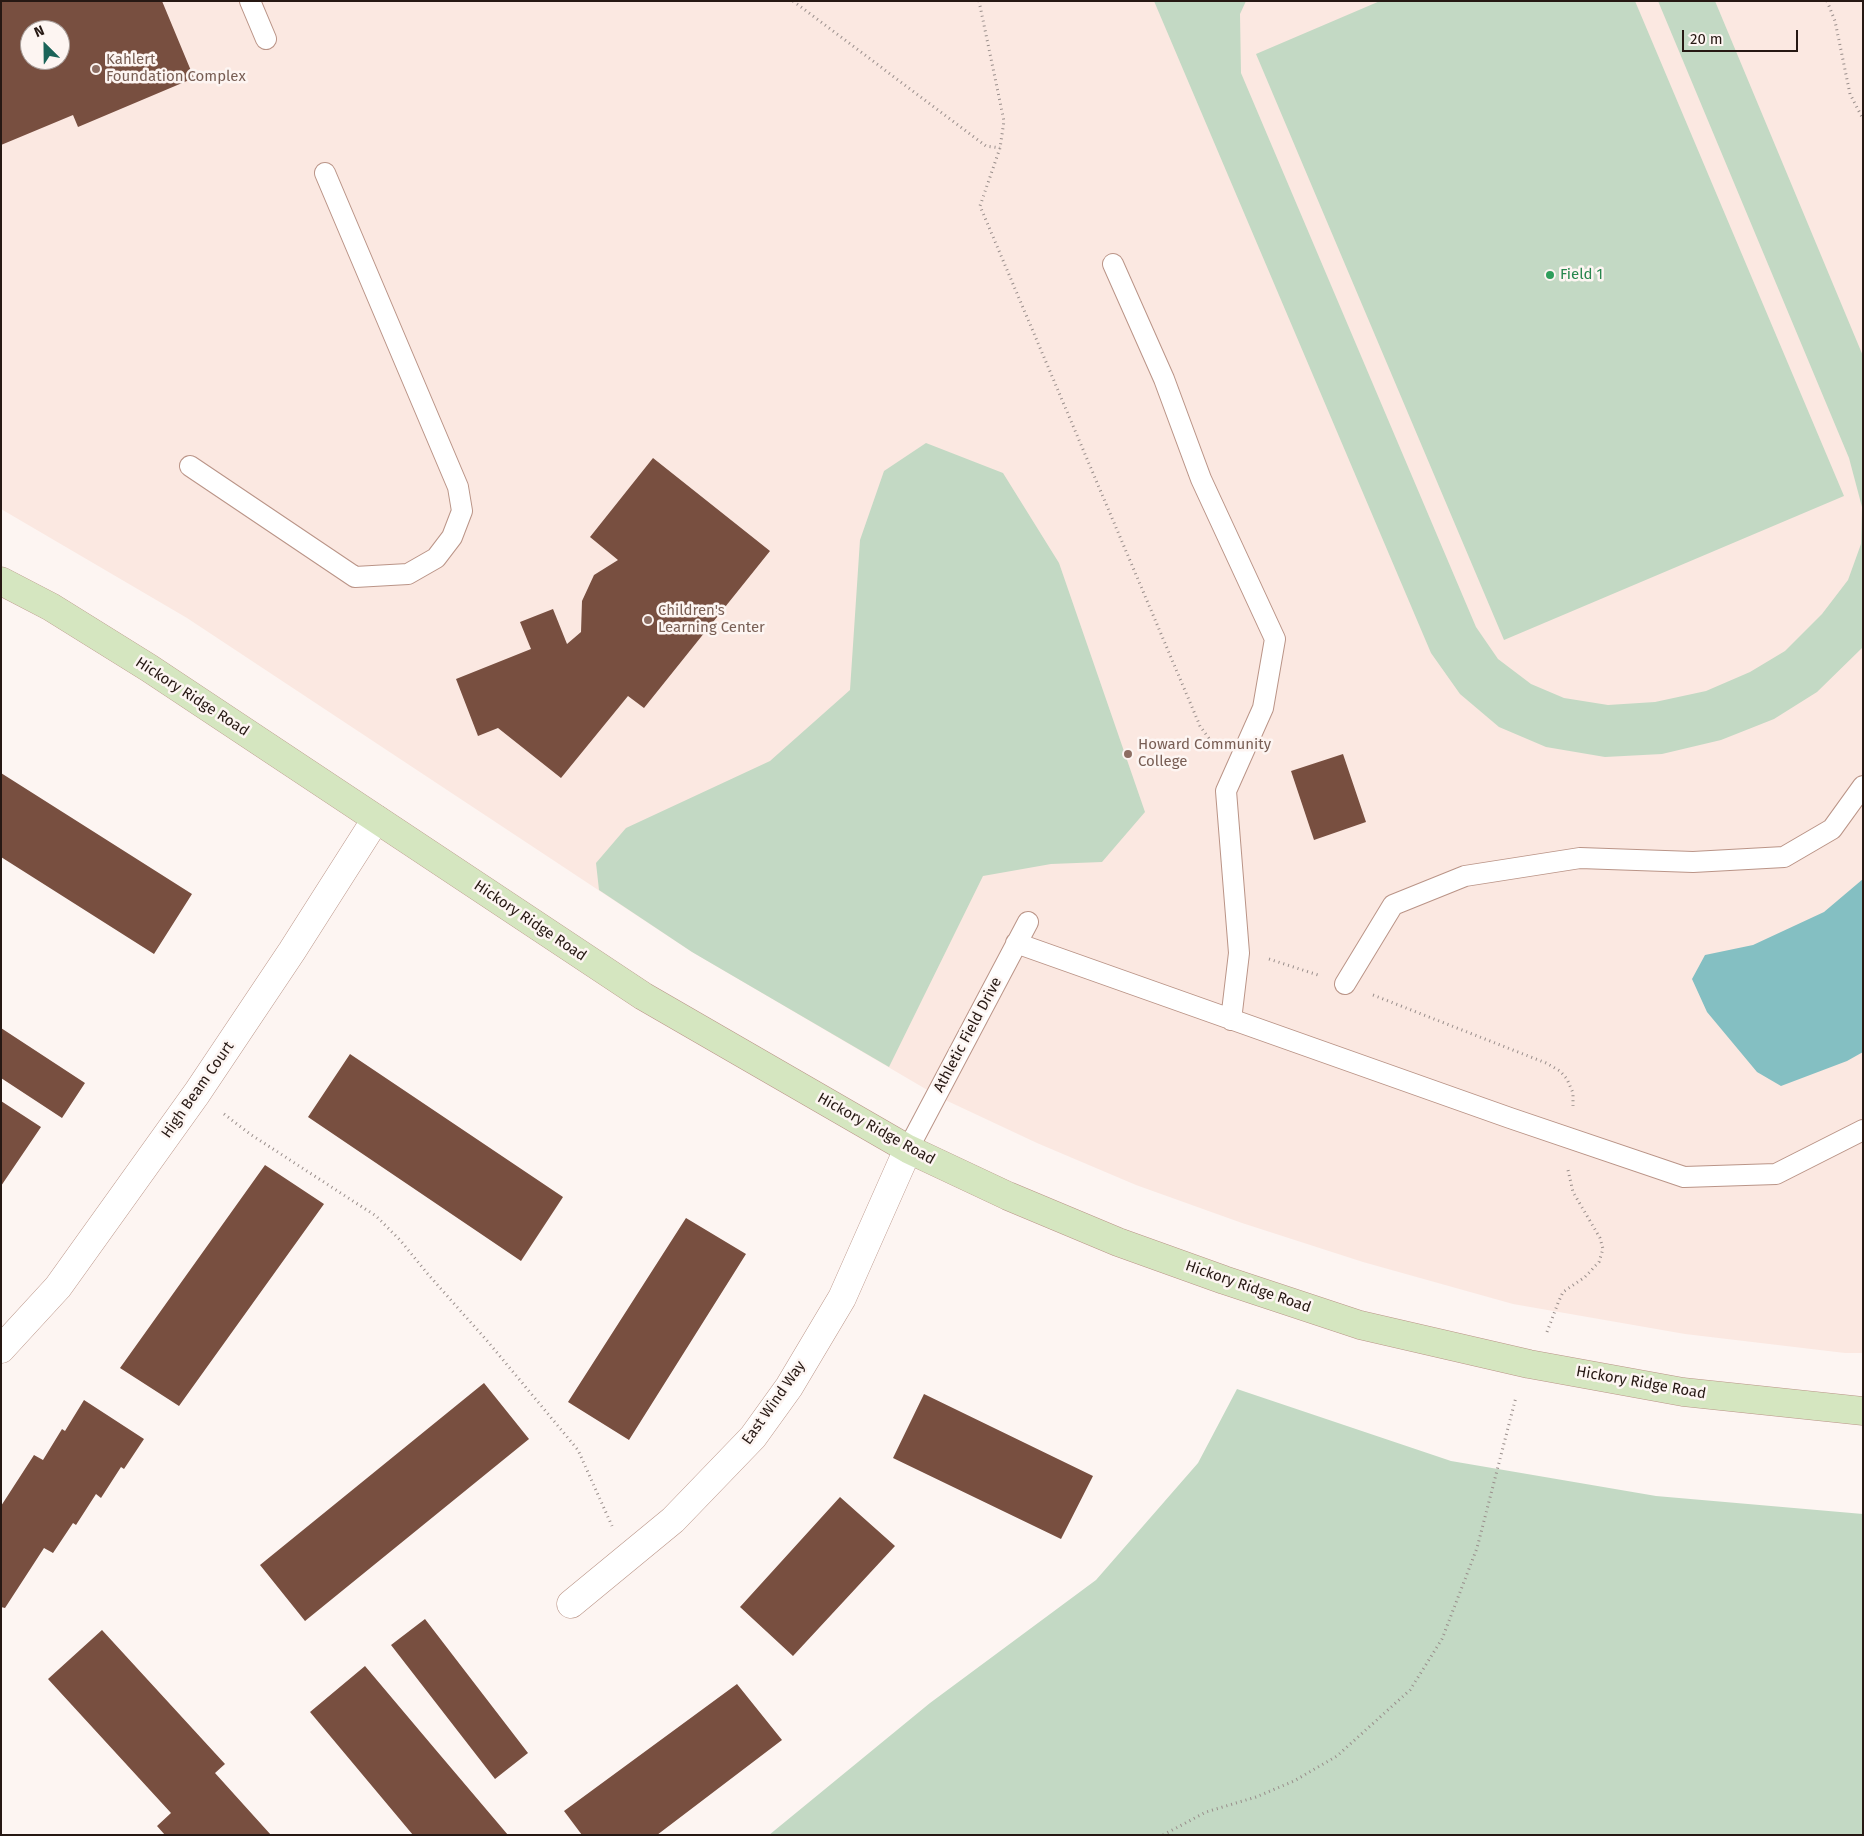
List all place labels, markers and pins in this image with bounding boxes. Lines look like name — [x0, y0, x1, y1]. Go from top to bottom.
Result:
place label: Kahlert Foundation Complex — [106, 51, 246, 86]
marker: Kahlert Foundation Complex — [90, 63, 102, 75]
place label: Field 1 — [1560, 266, 1603, 284]
marker: Field 1 — [1544, 269, 1556, 281]
place label: Children's Learning Center — [658, 602, 765, 637]
marker: Children's Learning Center — [642, 614, 654, 626]
place label: Howard Community College — [1138, 736, 1271, 771]
marker: Howard Community College — [1122, 748, 1134, 760]

